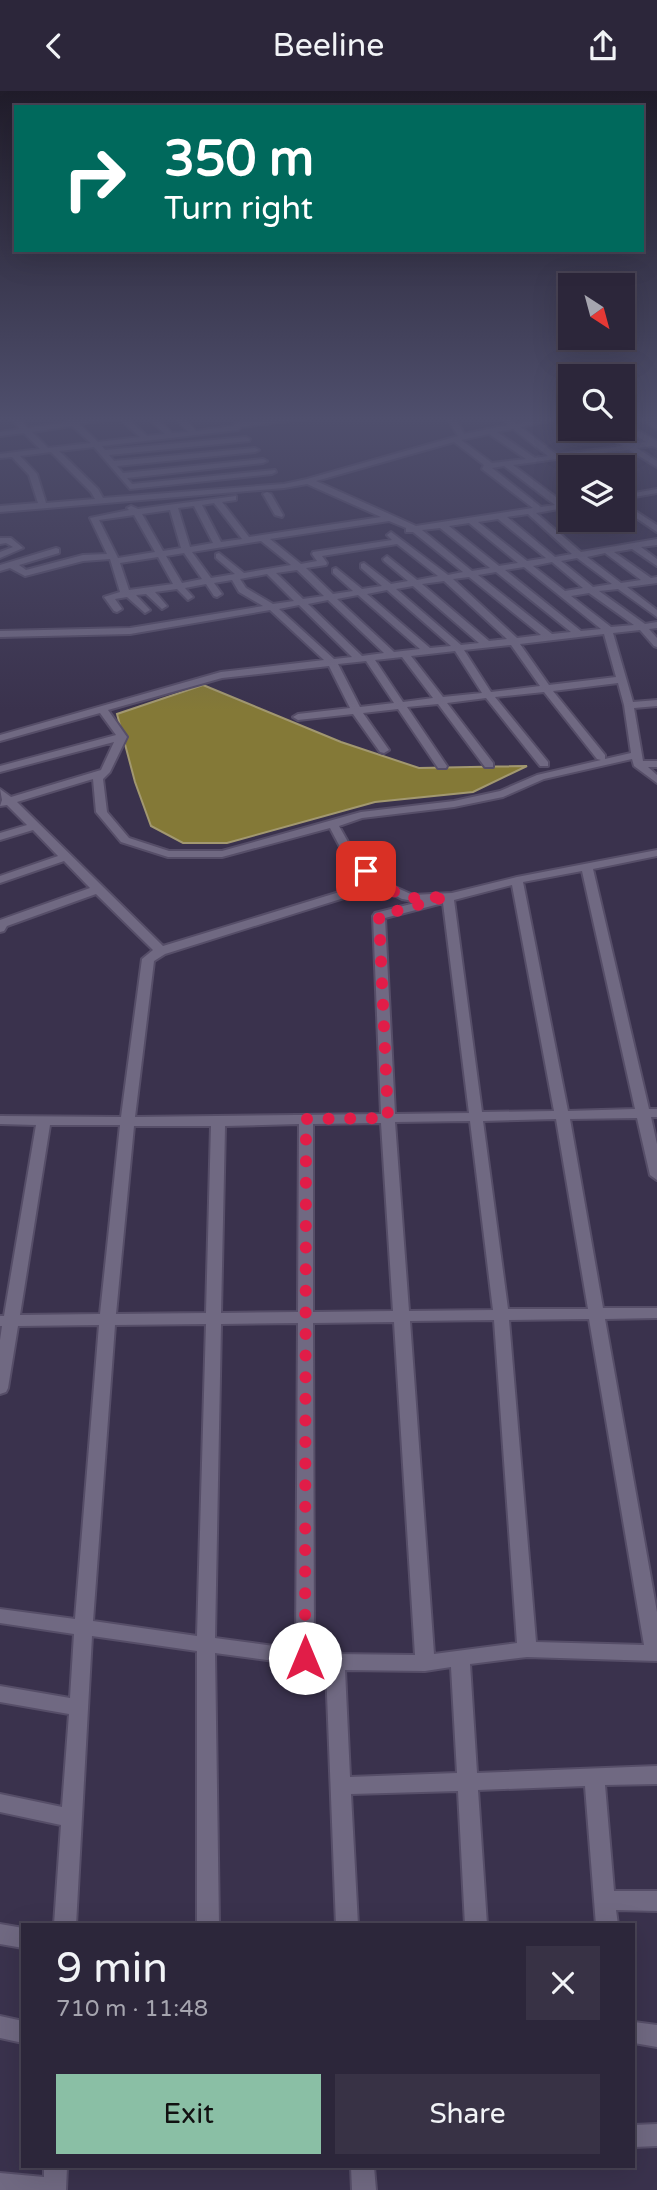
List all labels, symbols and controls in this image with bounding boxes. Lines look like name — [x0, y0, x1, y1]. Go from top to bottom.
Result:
icon: back — [35, 27, 73, 65]
text: Beeline — [273, 27, 384, 65]
icon: share — [584, 27, 622, 65]
text: 350 m — [164, 130, 314, 189]
icon: right — [49, 133, 140, 224]
text: Turn right — [164, 190, 313, 228]
north arrow — [558, 273, 635, 350]
map controls — [558, 273, 635, 532]
button: search — [558, 364, 635, 441]
button: layers — [558, 455, 635, 532]
pin — [336, 841, 396, 901]
icon: arrive — [347, 852, 385, 890]
position arrow — [268, 1621, 342, 1695]
text: 9 min — [56, 1943, 168, 1994]
button: close — [526, 1946, 600, 2020]
text: 710 m · 11:48 — [56, 1995, 208, 2023]
button: Exit — [56, 2074, 321, 2154]
button: Share — [335, 2074, 600, 2154]

